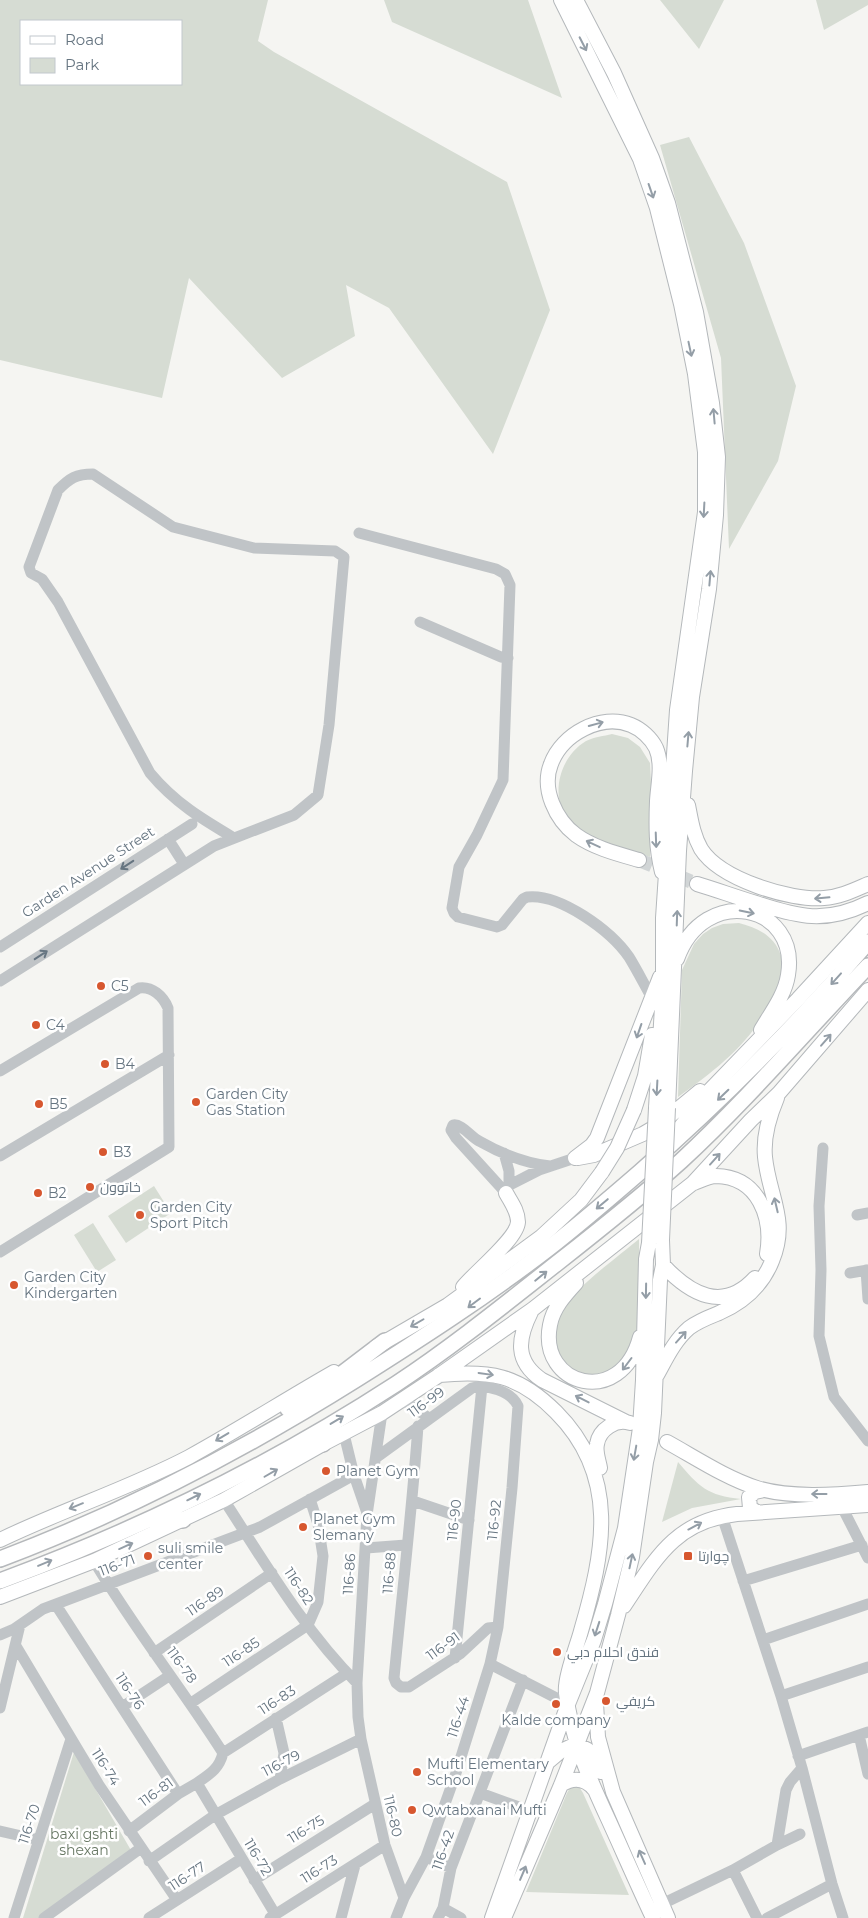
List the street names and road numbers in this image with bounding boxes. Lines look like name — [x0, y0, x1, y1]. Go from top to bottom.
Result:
street label: Garden Avenue Street — [18, 822, 158, 922]
street label: 116-99 — [404, 1383, 448, 1421]
street label: 116-90 — [443, 1498, 465, 1542]
street label: 116-92 — [483, 1499, 505, 1541]
street label: 116-71 — [96, 1550, 138, 1580]
street label: 116-88 — [378, 1551, 400, 1595]
street label: 116-86 — [339, 1552, 359, 1595]
street label: 116-82 — [280, 1564, 318, 1608]
street label: 116-89 — [183, 1582, 227, 1620]
street label: 116-91 — [422, 1628, 464, 1664]
street label: 116-85 — [219, 1633, 263, 1671]
street label: 116-78 — [163, 1643, 201, 1687]
street label: 116-76 — [111, 1669, 149, 1713]
street label: 116-83 — [255, 1681, 299, 1719]
street label: 116-44 — [443, 1693, 473, 1740]
street label: 116-74 — [88, 1745, 125, 1790]
street label: 116-79 — [259, 1746, 303, 1780]
street label: 116-81 — [135, 1774, 177, 1810]
street label: 116-80 — [379, 1793, 407, 1839]
street label: 116-70 — [14, 1802, 44, 1846]
street label: 116-75 — [284, 1811, 328, 1847]
street label: 116-42 — [428, 1827, 458, 1872]
street label: 116-72 — [240, 1835, 276, 1879]
street label: 116-73 — [297, 1851, 341, 1887]
street label: 116-77 — [165, 1857, 209, 1895]

